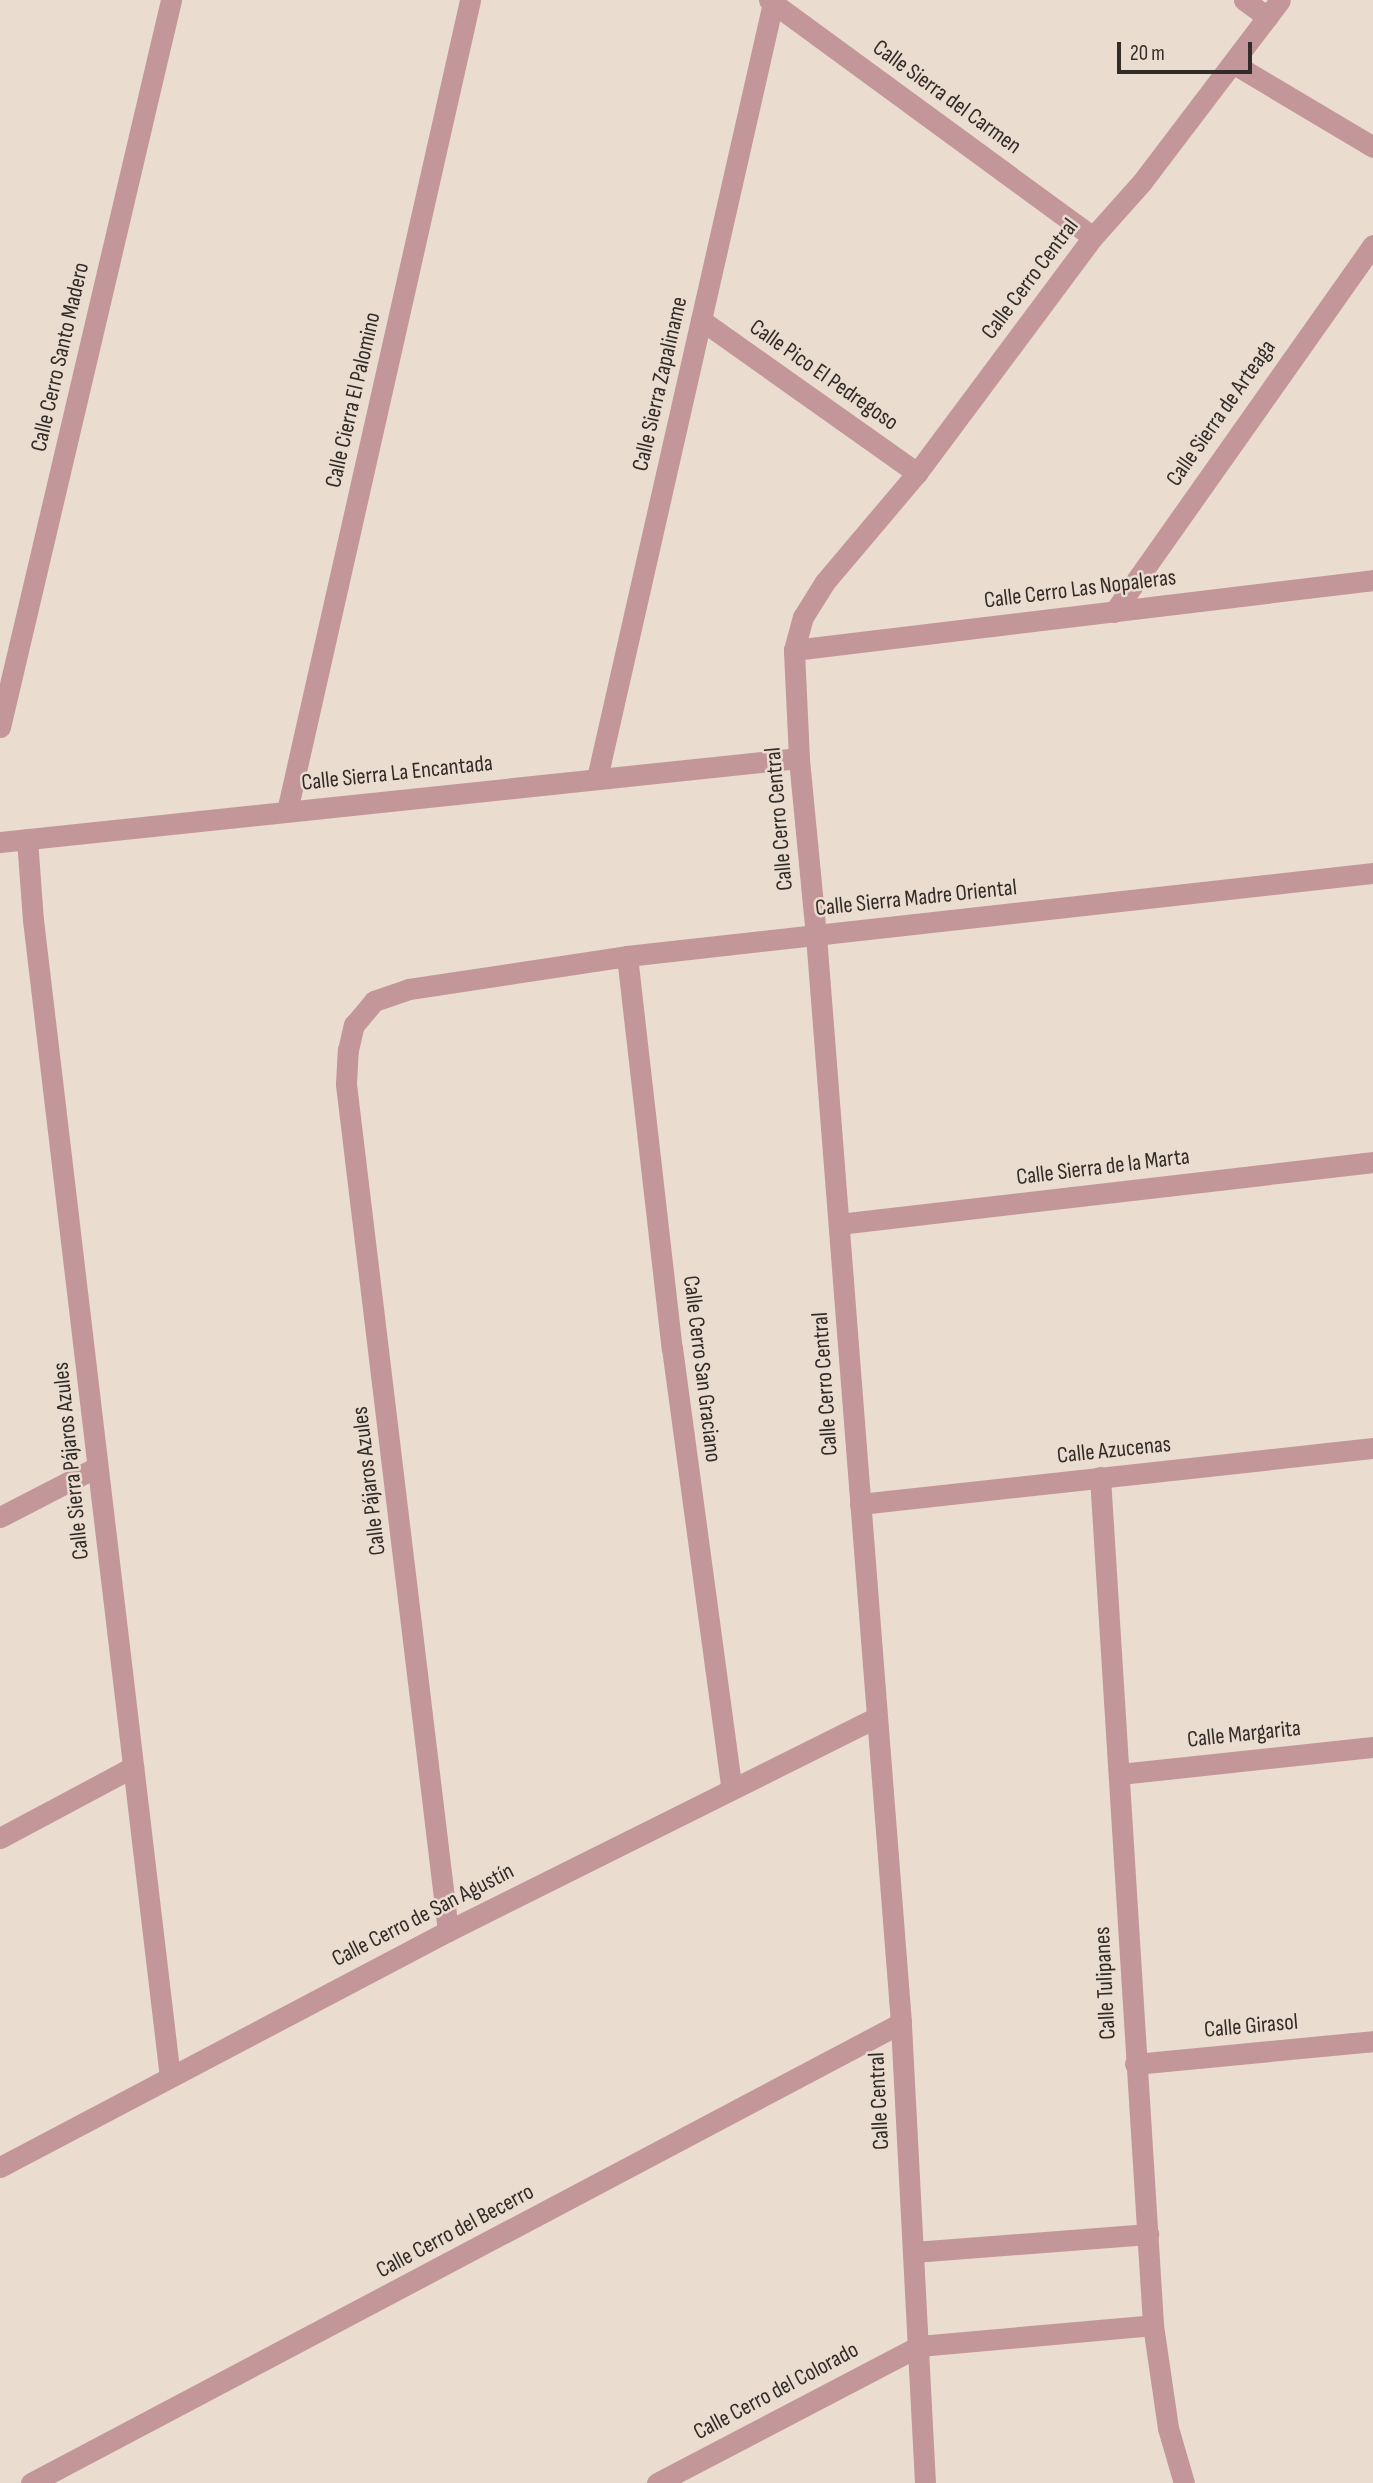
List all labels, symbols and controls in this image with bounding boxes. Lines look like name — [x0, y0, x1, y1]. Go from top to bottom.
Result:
scale bar — [1121, 28, 1256, 72]
street label: Calle Sierra del Carmen — [867, 34, 1027, 160]
text: 20 m — [1130, 41, 1165, 66]
street label: Calle Cerro Central — [976, 213, 1084, 345]
street label: Calle Cerro Santo Madero — [25, 260, 95, 454]
street label: Calle Sierra Zapaliname — [627, 294, 693, 474]
street label: Calle Cierra El Palomino — [319, 310, 387, 490]
street label: Calle Pico El Pedregoso — [744, 313, 904, 437]
street label: Calle Sierra de Arteaga — [1160, 335, 1282, 491]
street label: Calle Cerro Las Nopaleras — [982, 564, 1178, 614]
street label: Calle Cerro Central — [759, 746, 799, 892]
street label: Calle Sierra La Encantada — [300, 749, 494, 797]
street label: Calle Sierra Madre Oriental — [814, 874, 1018, 922]
street label: Calle Sierra de la Marta — [1015, 1143, 1191, 1191]
street label: Calle Cerro San Graciano — [677, 1274, 727, 1464]
street label: Calle Cerro Central — [806, 1311, 844, 1457]
street label: Calle Sierra Pájaros Azules — [47, 1361, 95, 1561]
street label: Calle Pájaros Azules — [346, 1405, 392, 1557]
street label: Calle Azucenas — [1056, 1430, 1172, 1470]
street label: Calle Margarita — [1186, 1714, 1302, 1754]
street label: Calle Cerro de San Agustín — [327, 1857, 519, 1973]
street label: Calle Tulipanes — [1088, 1926, 1122, 2040]
street label: Calle Girasol — [1203, 2008, 1299, 2044]
street label: Calle Central — [863, 2052, 895, 2150]
street label: Calle Cerro del Becerro — [372, 2178, 538, 2284]
street label: Calle Cerro del Colorado — [689, 2336, 863, 2446]

